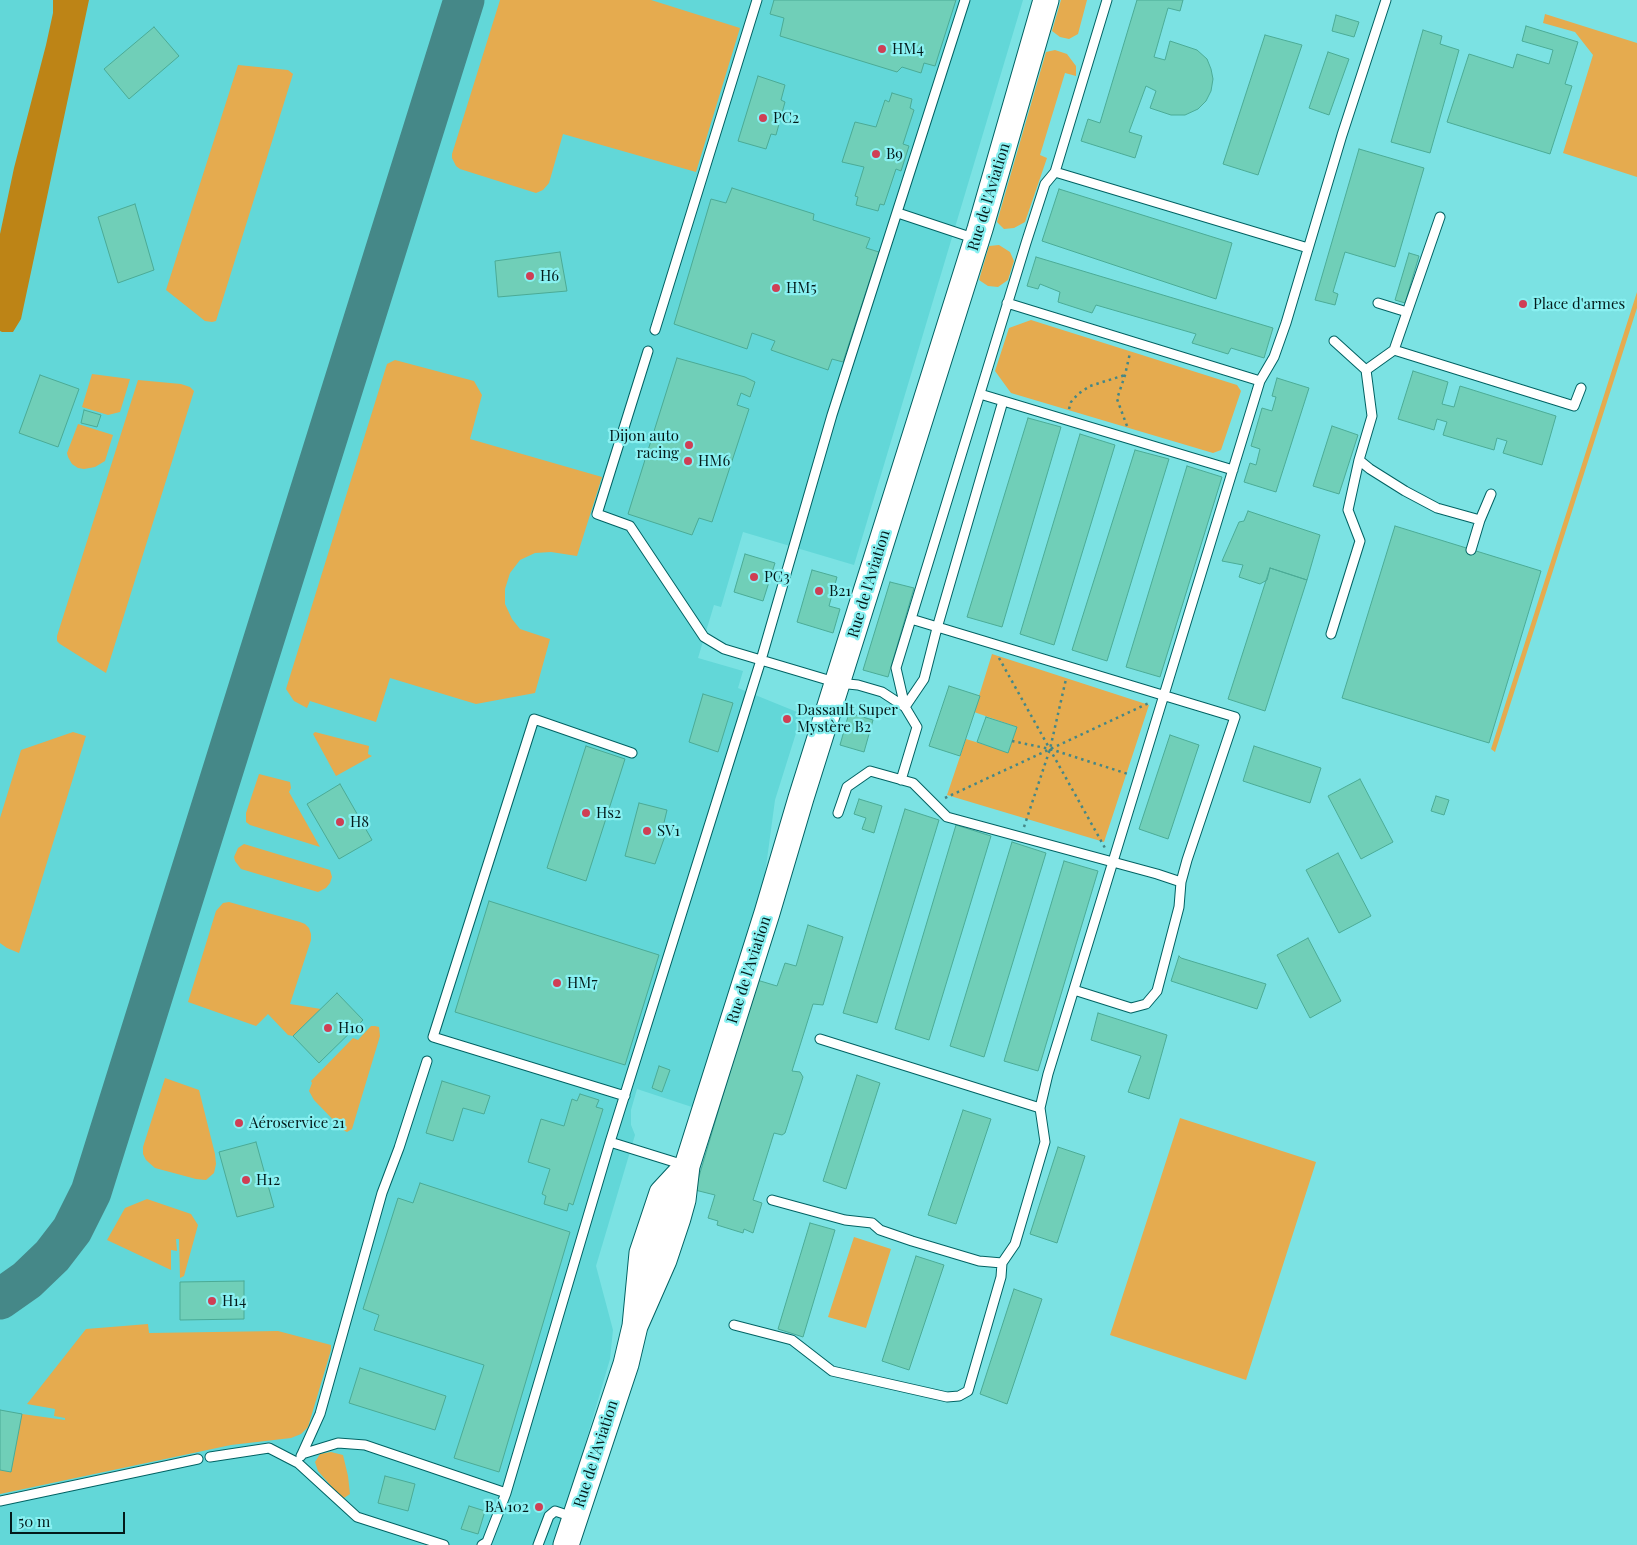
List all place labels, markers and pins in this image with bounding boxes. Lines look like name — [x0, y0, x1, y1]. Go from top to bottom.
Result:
place label: HM4 — [892, 40, 924, 58]
marker: HM4 — [876, 43, 888, 55]
place label: PC2 — [773, 109, 799, 127]
marker: PC2 — [757, 112, 769, 124]
place label: B9 — [886, 145, 903, 163]
marker: B9 — [870, 148, 882, 160]
place label: H6 — [540, 267, 559, 285]
marker: H6 — [524, 270, 536, 282]
place label: HM5 — [786, 279, 817, 297]
marker: HM5 — [770, 282, 782, 294]
place label: Place d'armes — [1533, 295, 1625, 313]
marker: Place d'armes — [1517, 298, 1529, 310]
place label: Dijon auto racing — [609, 427, 679, 462]
marker: Dijon auto racing — [683, 439, 695, 451]
place label: HM6 — [698, 452, 730, 470]
marker: HM6 — [682, 455, 694, 467]
place label: PC3 — [764, 568, 790, 586]
marker: PC3 — [748, 571, 760, 583]
place label: B21 — [829, 582, 851, 600]
marker: B21 — [813, 585, 825, 597]
place label: Dassault Super Mystère B2 — [797, 701, 898, 736]
marker: Dassault Super Mystère B2 — [781, 713, 793, 725]
place label: Hs2 — [596, 804, 621, 822]
marker: Hs2 — [580, 807, 592, 819]
place label: H8 — [350, 813, 369, 831]
marker: H8 — [334, 816, 346, 828]
place label: SV1 — [657, 822, 680, 840]
marker: SV1 — [641, 825, 653, 837]
place label: HM7 — [567, 974, 598, 992]
marker: HM7 — [551, 977, 563, 989]
place label: H10 — [338, 1019, 364, 1037]
marker: H10 — [322, 1022, 334, 1034]
place label: Aéroservice 21 — [249, 1114, 345, 1132]
marker: Aéroservice 21 — [233, 1117, 245, 1129]
place label: H12 — [256, 1171, 280, 1189]
marker: H12 — [240, 1174, 252, 1186]
place label: H14 — [222, 1292, 246, 1310]
marker: H14 — [206, 1295, 218, 1307]
place label: BA 102 — [485, 1498, 529, 1516]
marker: BA 102 — [533, 1501, 545, 1513]

